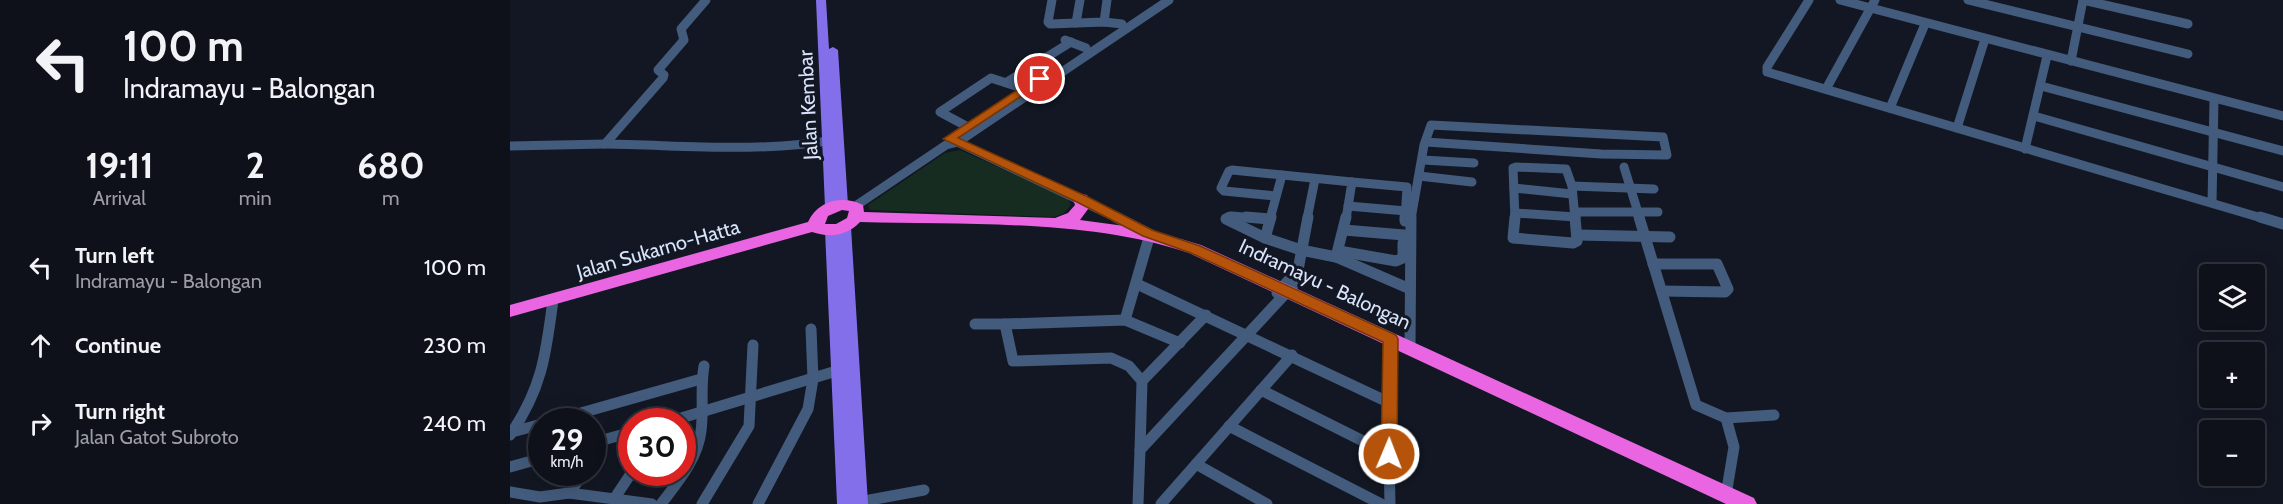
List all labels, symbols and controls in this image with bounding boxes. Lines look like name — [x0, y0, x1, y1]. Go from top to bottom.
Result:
text: 100 m — [123, 20, 244, 72]
icon: left — [24, 24, 102, 102]
street label: Jalan Kembar — [793, 49, 823, 162]
pin — [1014, 53, 1065, 104]
icon: arrive — [1023, 62, 1056, 95]
text: Indramayu - Balongan — [123, 72, 375, 105]
text: 19:11 — [85, 143, 153, 187]
text: 2 — [246, 143, 265, 187]
text: 680 — [357, 143, 425, 187]
text: Arrival — [93, 186, 146, 210]
text: min — [239, 186, 272, 210]
text: m — [382, 186, 400, 210]
street label: Jalan Sukarno-Hatta — [573, 214, 743, 284]
street label: Indramayu - Balongan — [1235, 234, 1415, 334]
text: Turn left — [75, 242, 154, 269]
icon: left — [24, 251, 57, 284]
text: 100 m — [424, 254, 486, 281]
map controls — [2199, 264, 2265, 486]
button: layers — [2199, 264, 2265, 330]
text: Indramayu - Balongan — [75, 269, 262, 293]
icon: ahead — [24, 329, 57, 362]
text: Continue — [75, 332, 161, 359]
text: 230 m — [423, 332, 486, 359]
button: + — [2199, 342, 2265, 408]
text: Turn right — [75, 398, 165, 425]
icon: right — [24, 407, 57, 440]
speed limit sign: 30 — [618, 408, 696, 486]
text: 240 m — [422, 410, 486, 437]
button: − — [2199, 420, 2265, 486]
text: 29 — [551, 421, 583, 458]
position arrow — [1357, 422, 1421, 486]
text: Jalan Gatot Subroto — [75, 425, 239, 449]
text: km/h — [551, 453, 583, 471]

